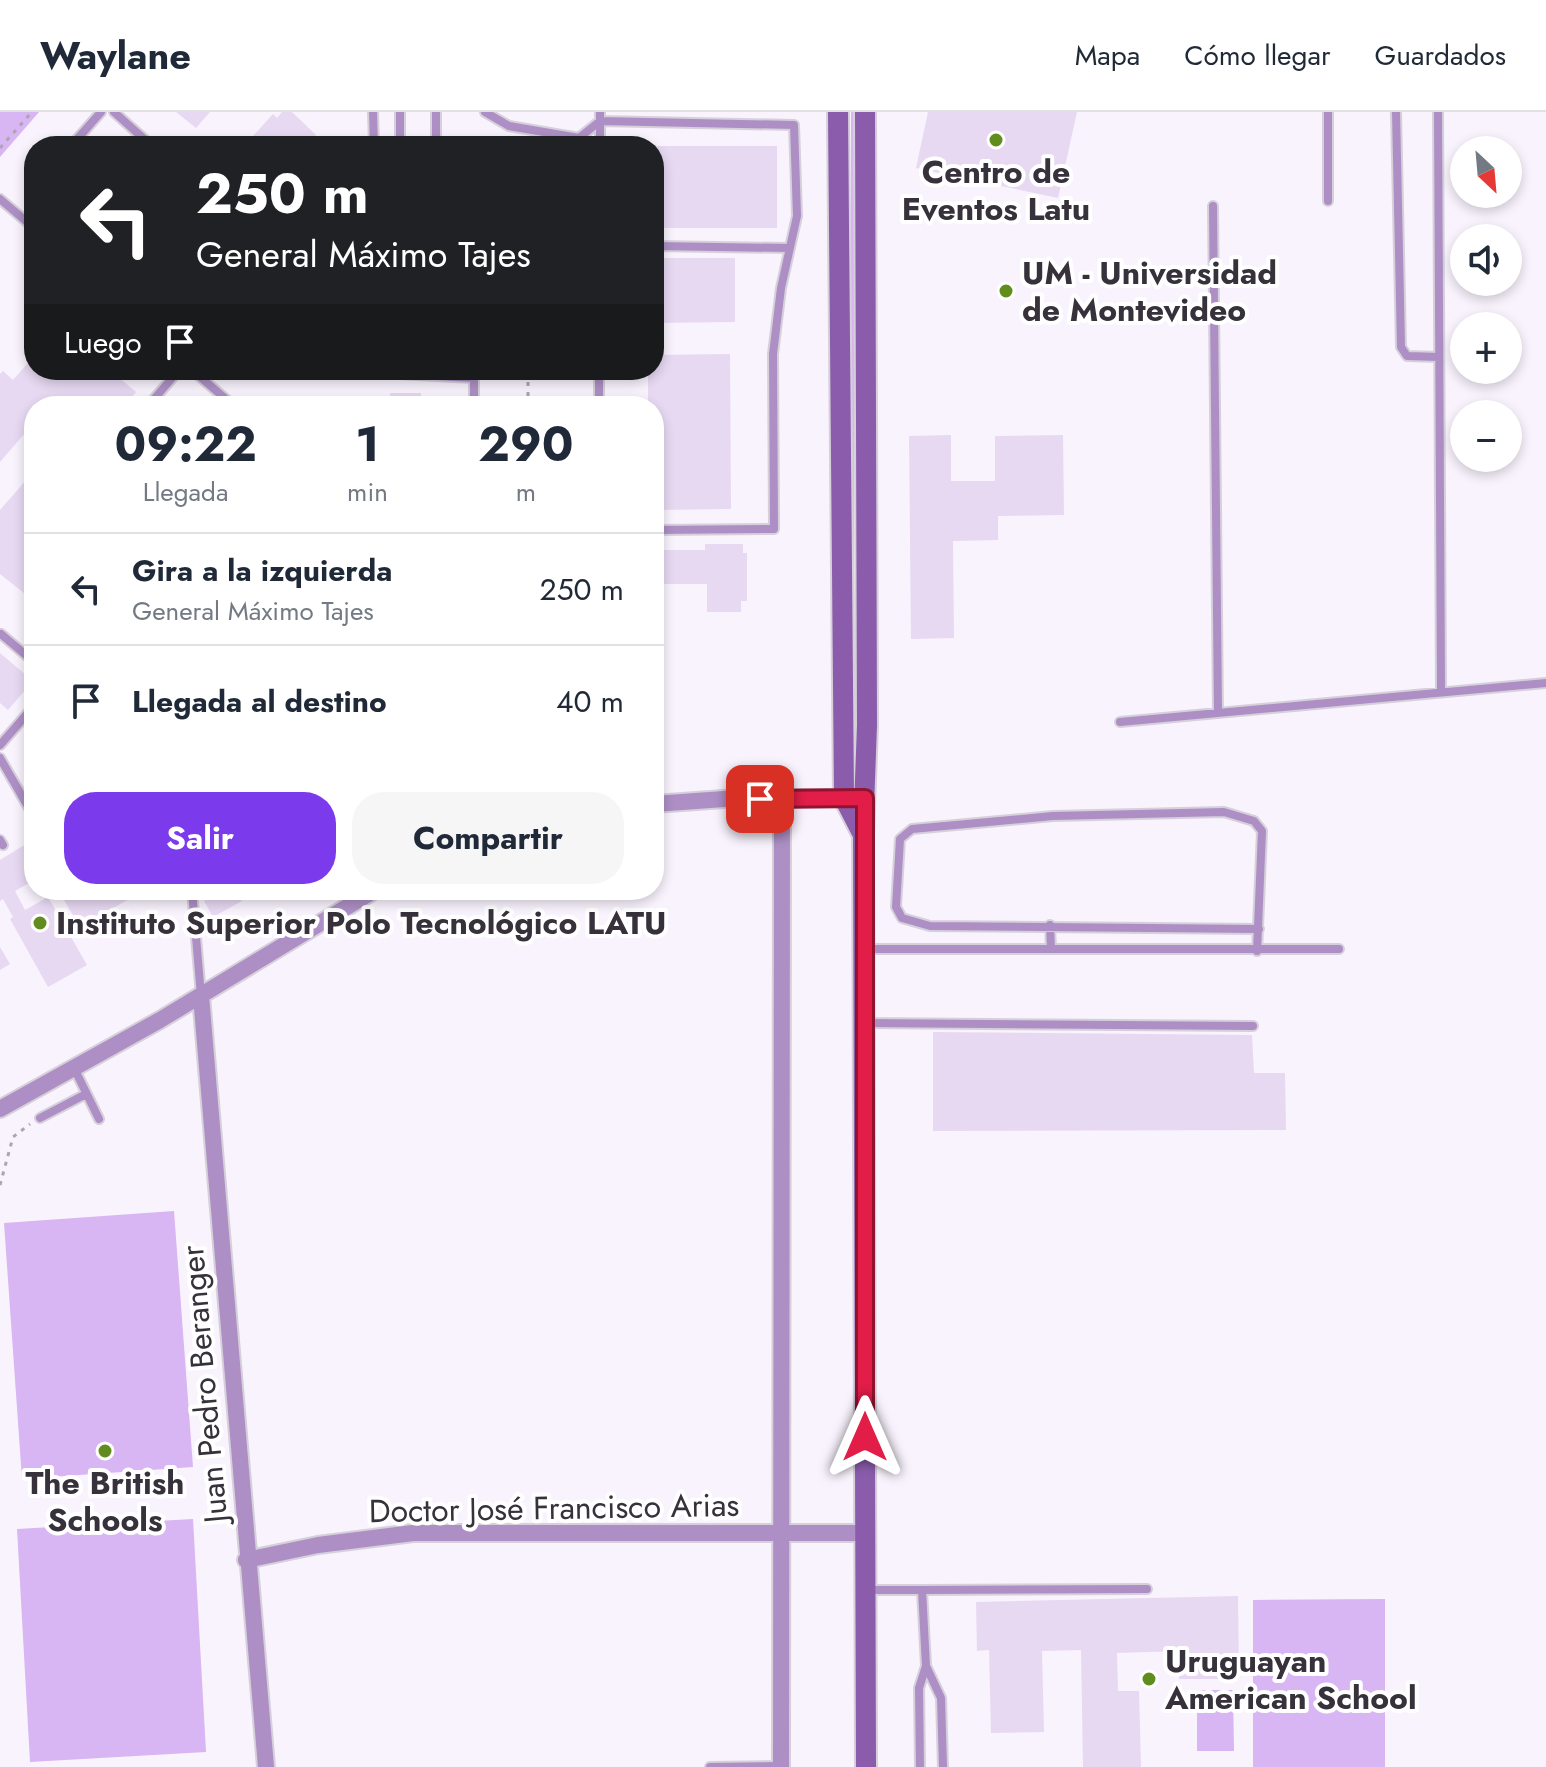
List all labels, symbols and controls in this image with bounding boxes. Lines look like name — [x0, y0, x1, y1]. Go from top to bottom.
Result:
text: Waylane — [40, 28, 191, 83]
text: Mapa — [1075, 35, 1140, 76]
text: Cómo llegar — [1184, 35, 1331, 76]
text: Guardados — [1375, 35, 1506, 76]
marker: Centro de Eventos Latu — [987, 131, 1005, 149]
north arrow — [1450, 136, 1522, 208]
map controls — [1450, 136, 1522, 472]
place label: Centro de Eventos Latu — [902, 149, 1090, 232]
text: 250 m — [196, 153, 369, 234]
icon: left — [64, 168, 168, 272]
button: sound — [1450, 224, 1522, 296]
text: General Máximo Tajes — [196, 228, 531, 280]
place label: UM - Universidad de Montevideo — [1022, 250, 1277, 333]
marker: UM - Universidad de Montevideo — [997, 282, 1015, 300]
button: + — [1450, 312, 1522, 384]
icon: arrive — [158, 320, 202, 364]
text: Luego — [64, 321, 142, 364]
button: − — [1450, 400, 1522, 472]
text: 09:22 — [114, 410, 257, 479]
text: 1 — [355, 410, 380, 479]
text: 290 — [478, 410, 574, 479]
text: Llegada — [143, 473, 228, 511]
text: min — [347, 473, 388, 511]
text: m — [516, 473, 536, 511]
text: Gira a la izquierda — [132, 549, 392, 592]
icon: left — [64, 567, 108, 611]
text: 250 m — [540, 568, 624, 611]
text: General Máximo Tajes — [132, 592, 374, 630]
icon: arrive — [64, 679, 108, 723]
text: Llegada al destino — [132, 680, 387, 723]
text: 40 m — [556, 680, 624, 723]
pin — [726, 765, 794, 833]
icon: arrive — [738, 777, 782, 821]
button: Salir — [64, 792, 336, 884]
button: Compartir — [352, 792, 624, 884]
place label: Instituto Superior Polo Tecnológico LATU — [56, 900, 666, 946]
marker: Instituto Superior Polo Tecnológico LATU — [31, 914, 49, 932]
street label: Juan Pedro Beranger — [169, 1243, 239, 1529]
position arrow — [823, 1395, 907, 1479]
marker: The British Schools — [96, 1442, 114, 1460]
place label: The British Schools — [25, 1460, 185, 1543]
street label: Doctor José Francisco Arias — [368, 1482, 740, 1534]
place label: Uruguayan American School — [1164, 1638, 1417, 1721]
marker: Uruguayan American School — [1140, 1670, 1158, 1688]

